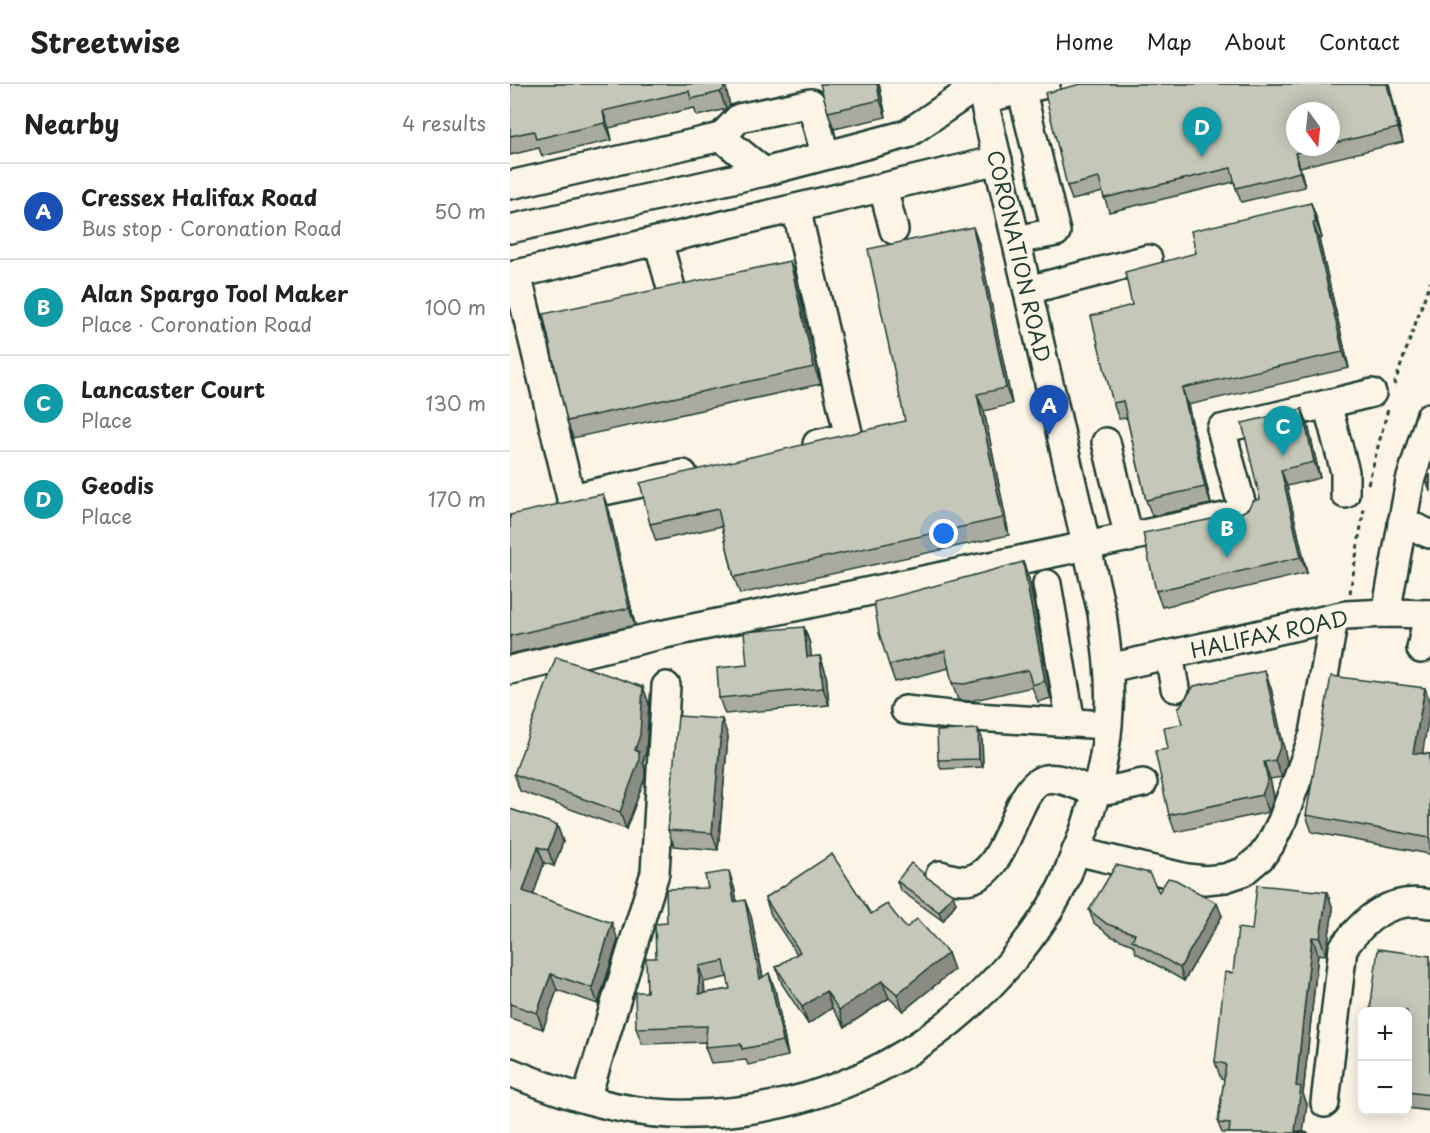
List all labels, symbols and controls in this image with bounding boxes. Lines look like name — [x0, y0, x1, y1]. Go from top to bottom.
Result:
text: Streetwise — [30, 20, 180, 63]
text: Home — [1055, 25, 1114, 57]
text: Map — [1147, 25, 1192, 57]
text: About — [1225, 25, 1286, 57]
text: Contact — [1319, 25, 1400, 57]
north arrow — [1286, 102, 1340, 156]
text: Nearby — [24, 104, 119, 143]
pin: D — [1182, 107, 1222, 157]
text: 4 results — [402, 108, 486, 138]
street label: CORONATION ROAD — [980, 147, 1060, 365]
text: Cressex Halifax Road — [81, 180, 317, 213]
text: A — [36, 196, 51, 226]
text: 50 m — [434, 196, 486, 226]
text: Bus stop · Coronation Road — [81, 213, 342, 243]
text: Alan Spargo Tool Maker — [81, 276, 348, 309]
text: B — [37, 292, 50, 322]
text: 100 m — [425, 292, 486, 322]
text: Place · Coronation Road — [81, 309, 312, 339]
text: Lancaster Court — [81, 372, 265, 405]
pin: A — [1030, 386, 1068, 435]
text: C — [36, 388, 51, 418]
text: 130 m — [426, 388, 486, 418]
text: Place — [81, 405, 132, 435]
pin: C — [1264, 406, 1302, 456]
text: Geodis — [81, 468, 154, 501]
text: D — [36, 484, 51, 514]
text: 170 m — [428, 484, 486, 514]
text: Place — [81, 501, 132, 531]
pin: B — [1208, 508, 1246, 558]
your location — [929, 519, 958, 548]
street label: HALIFAX ROAD — [1187, 601, 1351, 665]
map controls — [1358, 1007, 1412, 1115]
button: + — [1358, 1007, 1412, 1061]
button: − — [1358, 1061, 1412, 1115]

